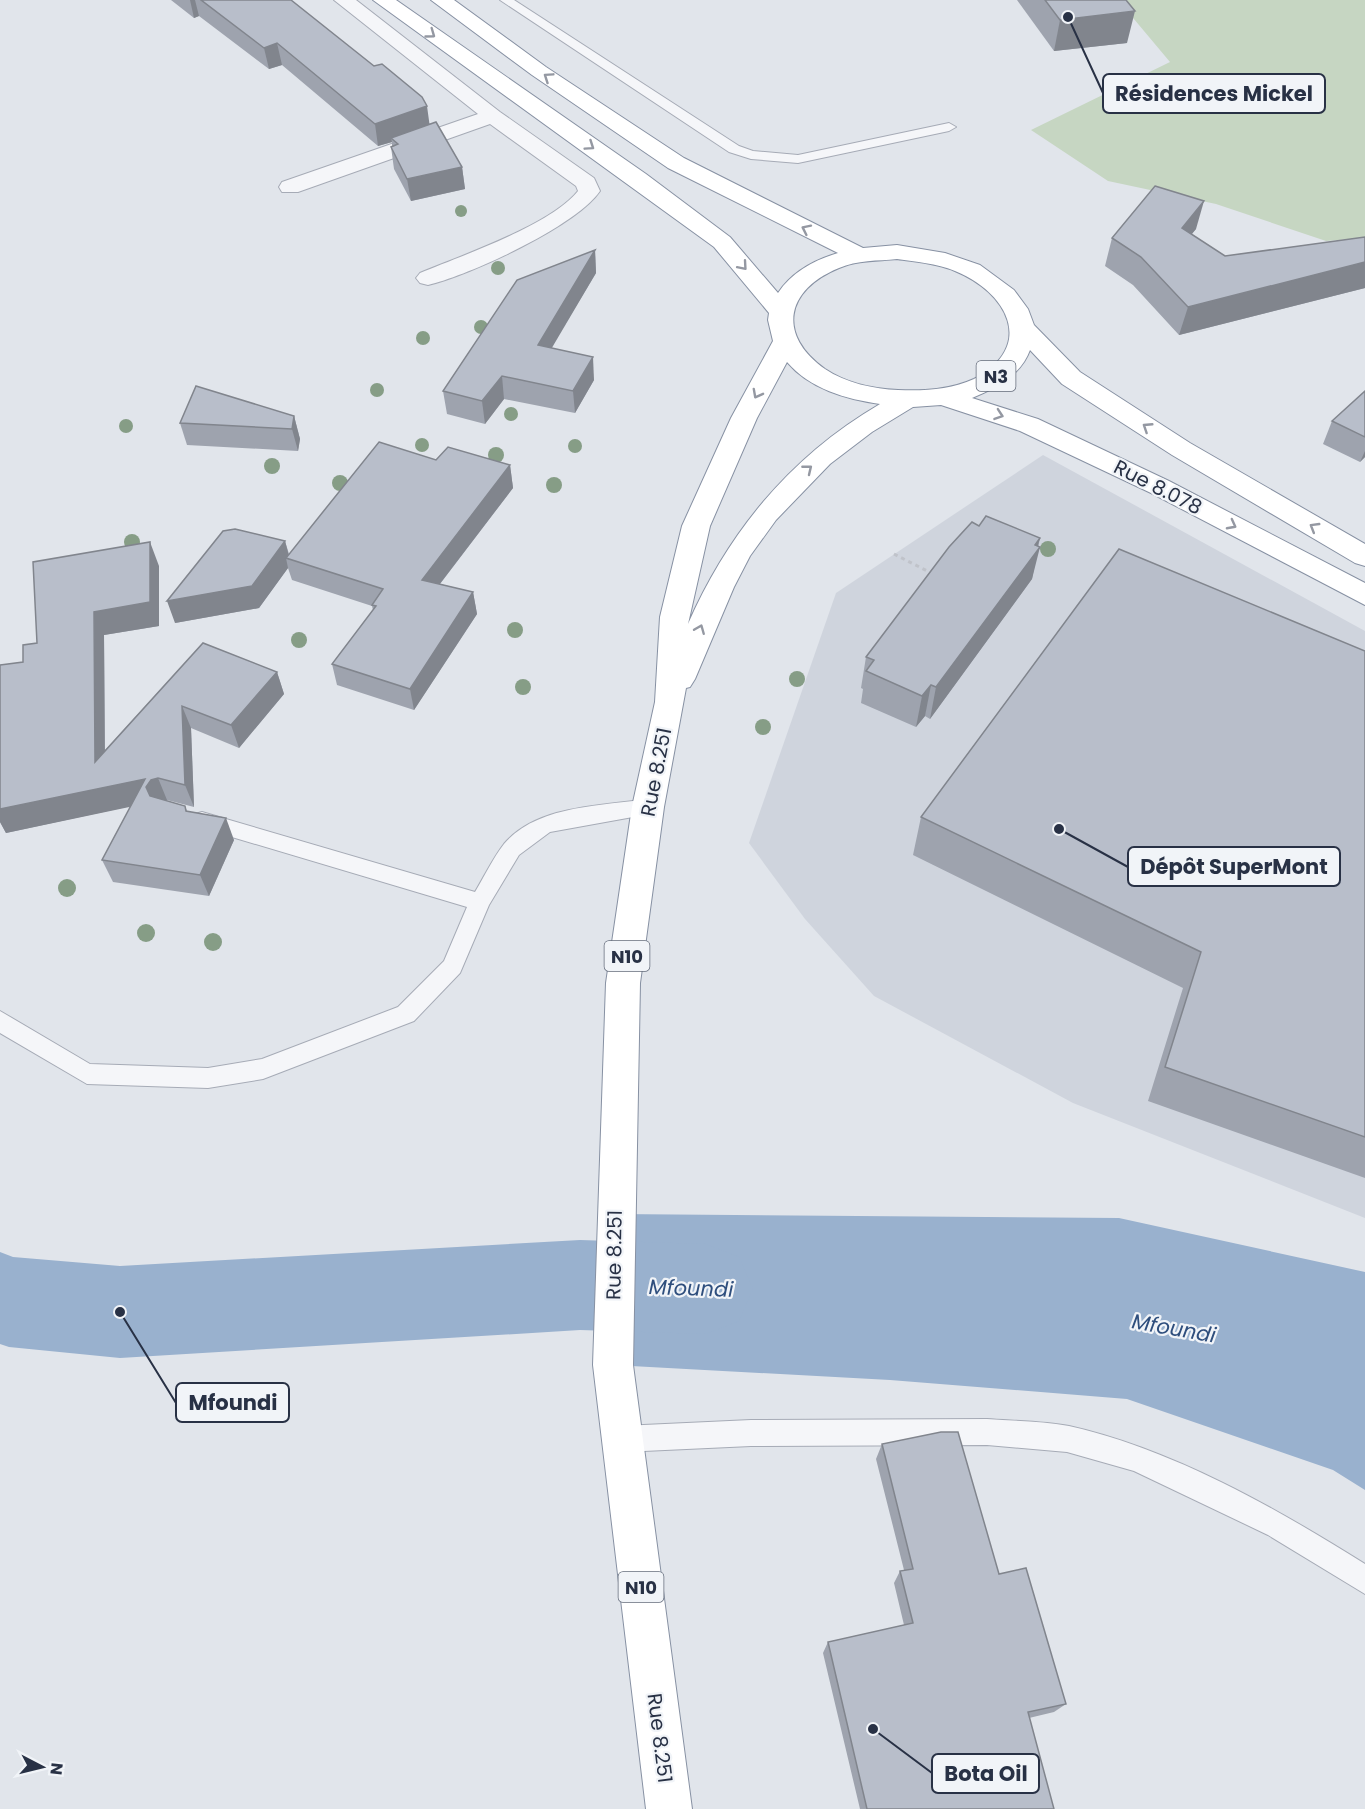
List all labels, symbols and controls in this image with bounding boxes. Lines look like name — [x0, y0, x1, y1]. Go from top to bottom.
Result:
one-way arrow — [424, 27, 435, 38]
one-way arrow — [544, 73, 555, 84]
callout: Résidences Mickel — [1103, 74, 1325, 113]
text: Résidences Mickel — [1115, 79, 1313, 108]
one-way arrow — [584, 139, 595, 150]
one-way arrow — [801, 225, 812, 237]
one-way arrow — [736, 259, 747, 270]
road number: N3 — [976, 361, 1016, 391]
one-way arrow — [753, 387, 764, 398]
one-way arrow — [993, 408, 1004, 420]
one-way arrow — [1143, 423, 1154, 434]
street label: Rue 8.078 — [1109, 453, 1207, 521]
one-way arrow — [801, 465, 812, 476]
one-way arrow — [1225, 518, 1236, 529]
one-way arrow — [1310, 523, 1320, 535]
one-way arrow — [693, 624, 705, 635]
street label: Rue 8.251 — [634, 725, 678, 819]
callout: Dépôt SuperMont — [1128, 847, 1340, 886]
text: Dépôt SuperMont — [1140, 852, 1328, 881]
road number: N10 — [604, 941, 650, 971]
street label: Rue 8.251 — [599, 1210, 629, 1300]
water label: Mfoundi — [648, 1272, 735, 1304]
water label: Mfoundi — [1130, 1306, 1219, 1350]
callout: Mfoundi — [176, 1383, 289, 1422]
text: Mfoundi — [189, 1388, 277, 1417]
road number: N10 — [618, 1572, 664, 1602]
street label: Rue 8.251 — [641, 1692, 679, 1784]
north arrow — [12, 1737, 72, 1797]
callout: Bota Oil — [932, 1754, 1039, 1793]
text: Bota Oil — [944, 1759, 1028, 1788]
text: N — [44, 1761, 69, 1776]

